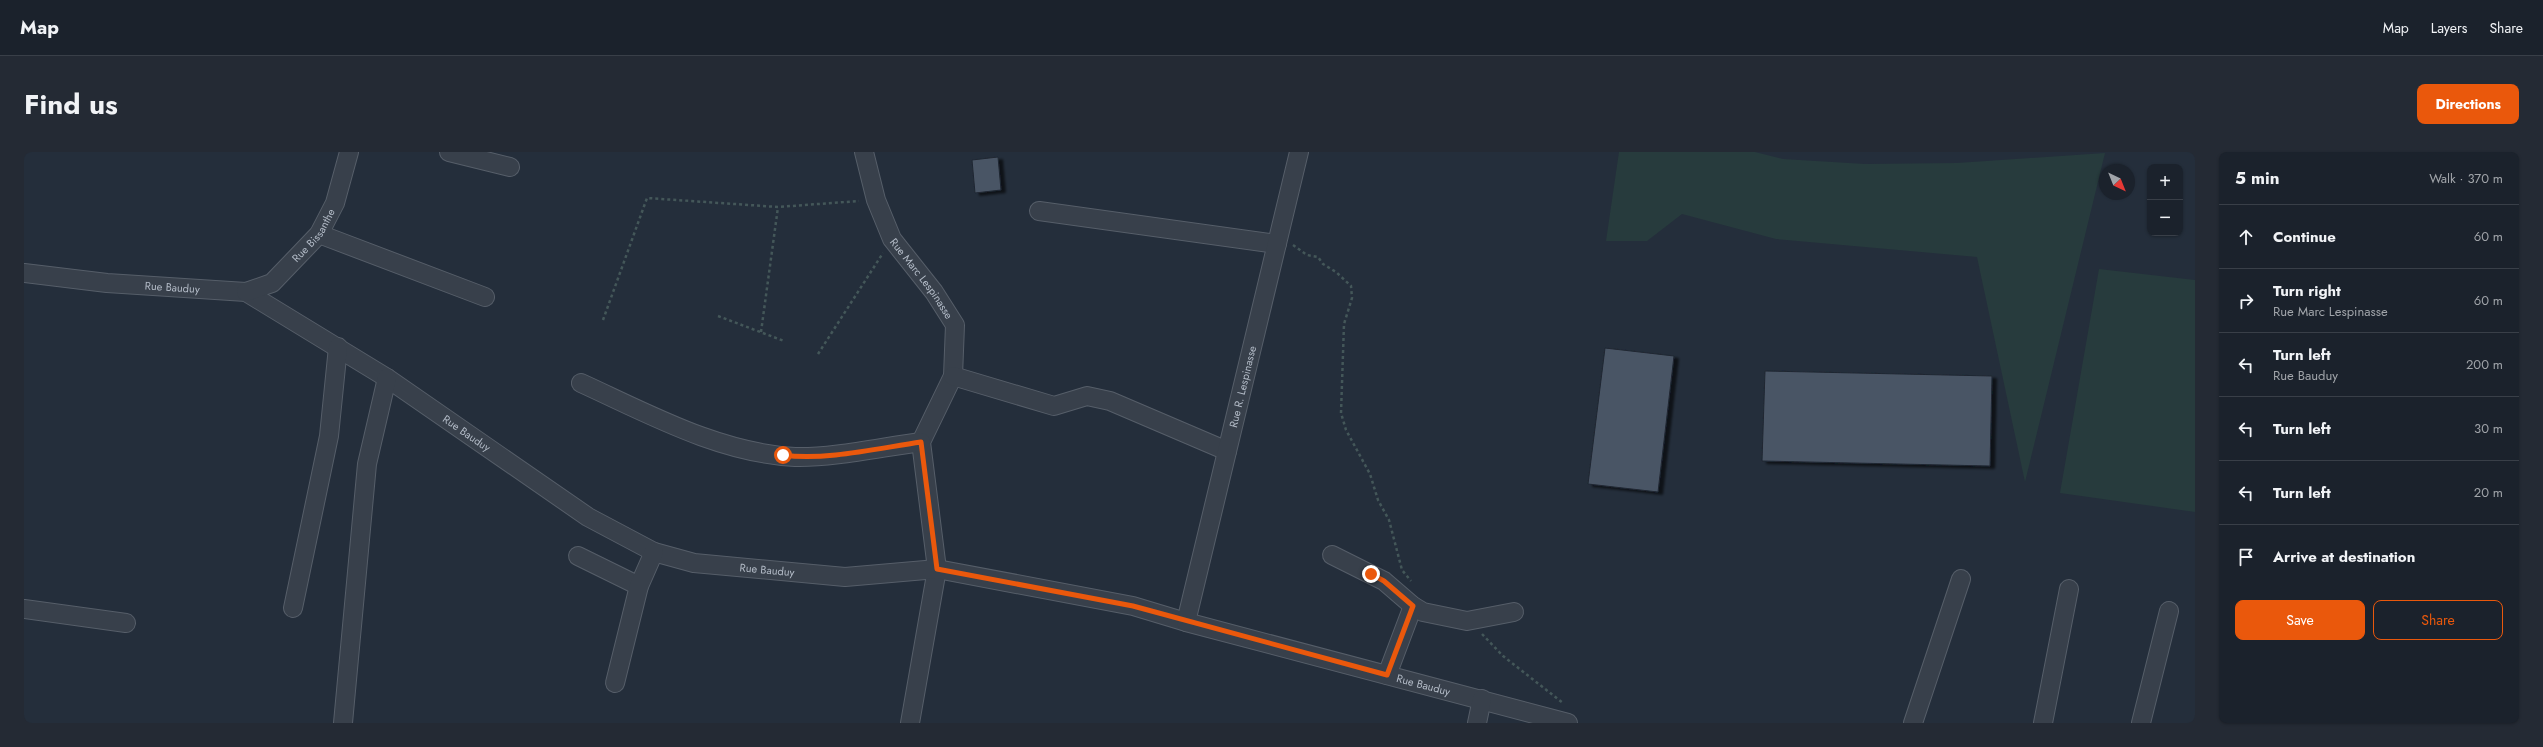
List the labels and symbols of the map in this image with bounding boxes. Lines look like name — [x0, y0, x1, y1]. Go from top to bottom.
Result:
north arrow — [2099, 164, 2135, 200]
street label: Rue Bissanthe — [288, 206, 339, 266]
street label: Rue Marc Lespinasse — [886, 235, 957, 322]
street label: Rue Bauduy — [144, 277, 200, 297]
street label: Rue R. Lespinasse — [1225, 344, 1260, 429]
street label: Rue Bauduy — [440, 411, 494, 455]
route start — [774, 446, 792, 464]
street label: Rue Bauduy — [739, 559, 795, 580]
route end — [1362, 565, 1380, 583]
street label: Rue Bauduy — [1395, 670, 1452, 700]

